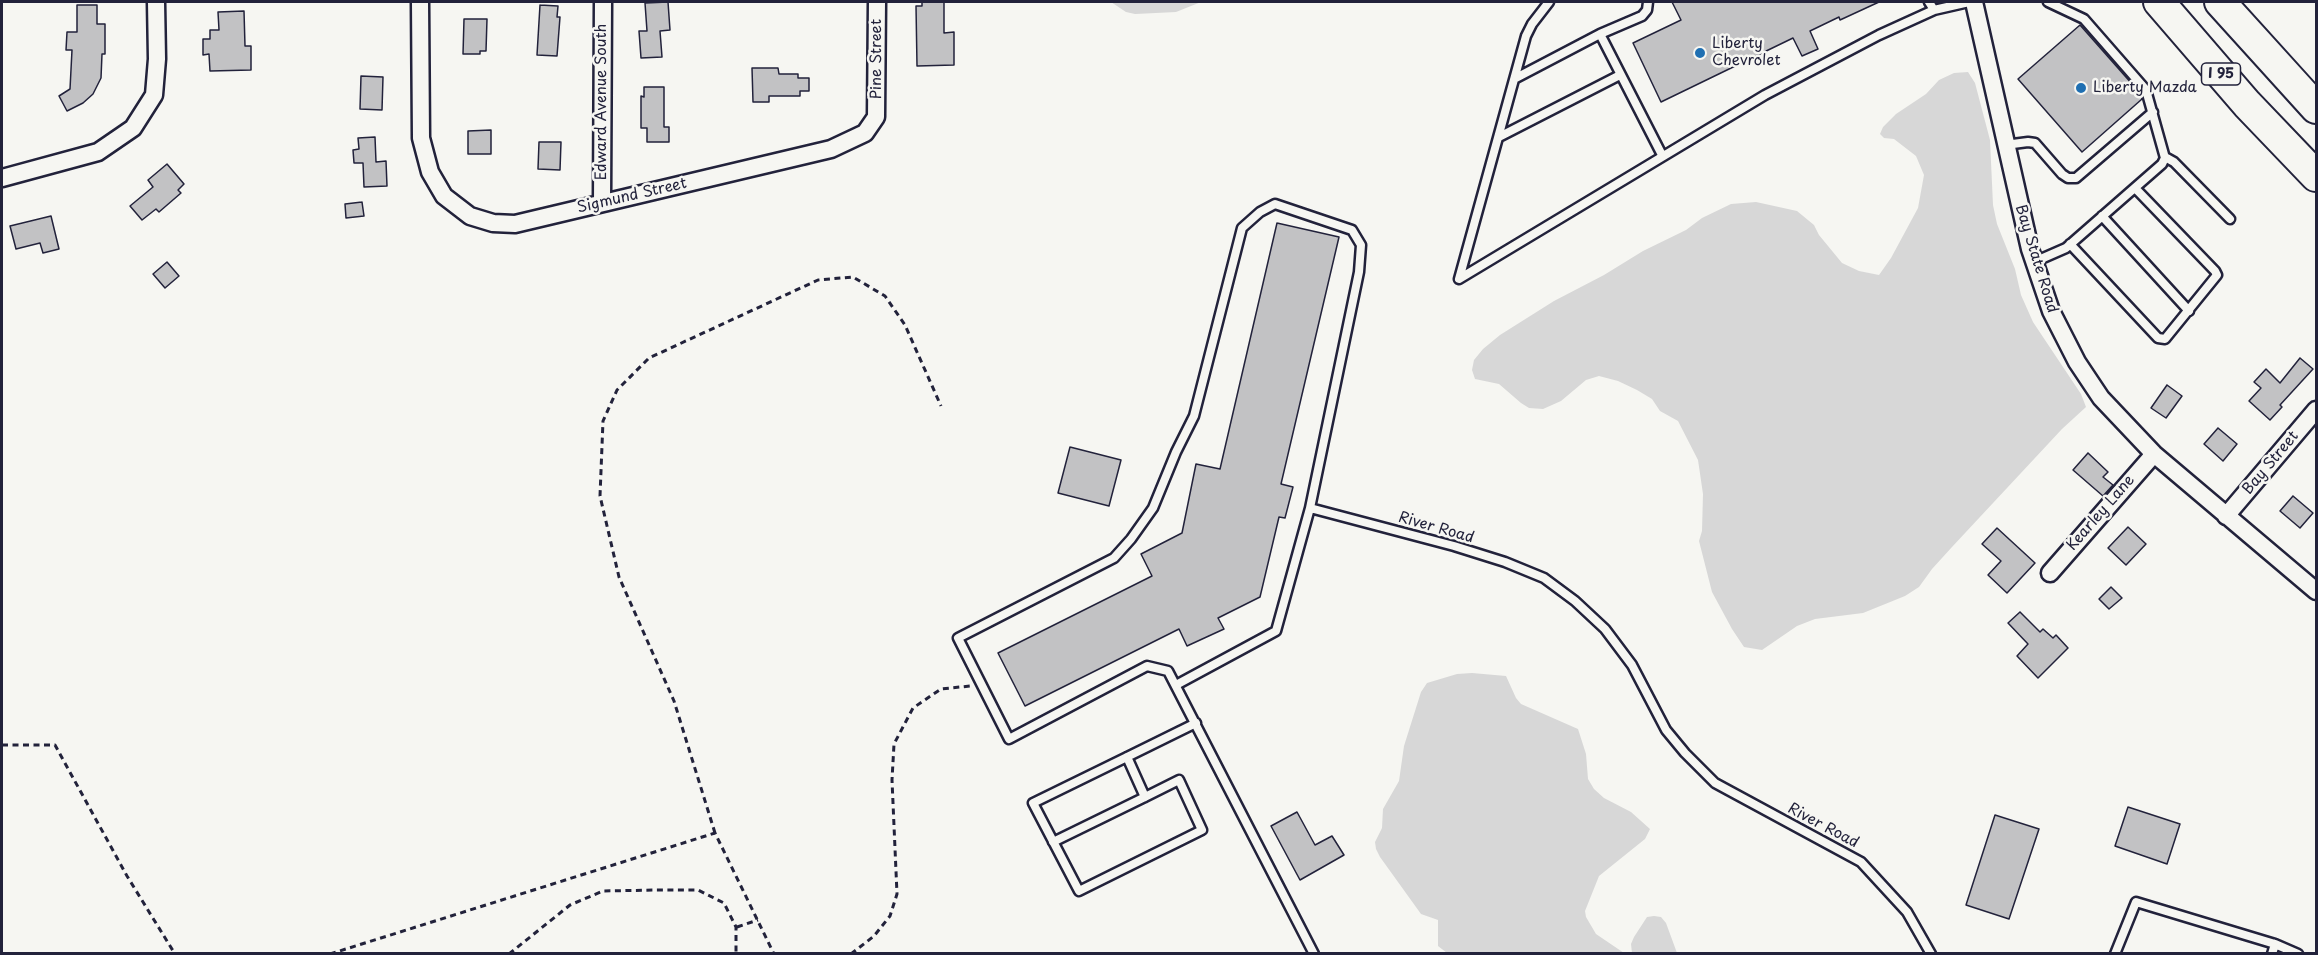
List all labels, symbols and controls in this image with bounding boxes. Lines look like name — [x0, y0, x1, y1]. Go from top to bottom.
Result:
street label: Pine Street — [868, 19, 886, 99]
street label: Edward Avenue South — [593, 24, 611, 180]
place label: Liberty Chevrolet — [1712, 35, 1781, 70]
marker: Liberty Chevrolet — [1693, 46, 1707, 60]
road number: I 95 — [2202, 63, 2240, 85]
place label: Liberty Mazda — [2093, 79, 2197, 97]
marker: Liberty Mazda — [2074, 81, 2088, 95]
street label: Sigmund Street — [575, 175, 689, 217]
street label: Bay State Road — [2011, 203, 2061, 315]
street label: Bay Street — [2239, 428, 2303, 498]
street label: Kearley Lane — [2063, 472, 2139, 554]
street label: River Road — [1396, 509, 1476, 547]
street label: River Road — [1784, 800, 1862, 852]

